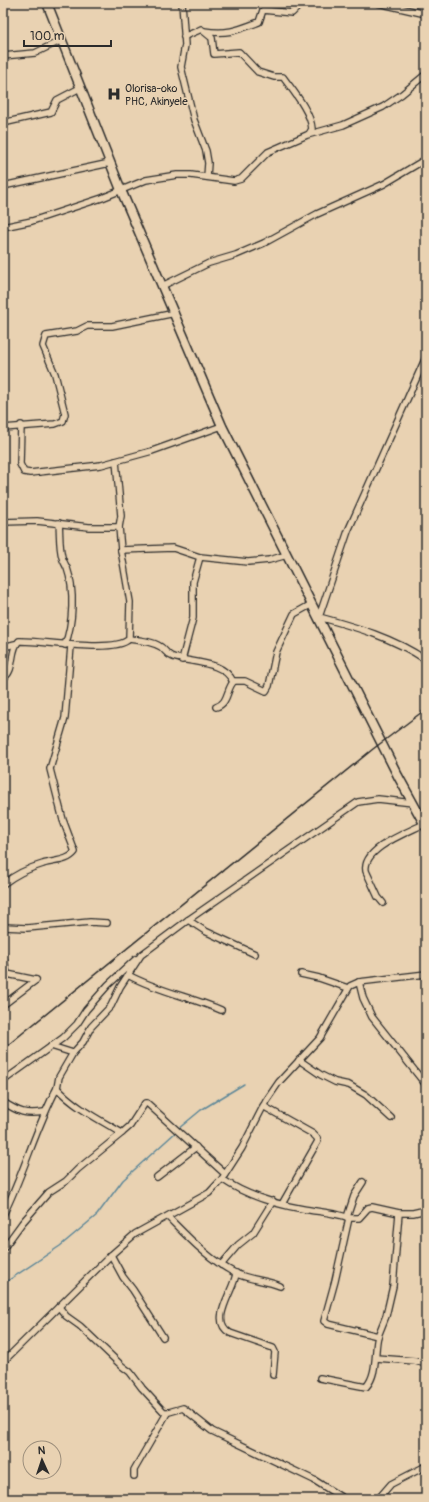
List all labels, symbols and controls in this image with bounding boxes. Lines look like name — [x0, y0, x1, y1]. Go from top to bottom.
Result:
scale bar — [24, 22, 111, 48]
text: 100 m — [30, 29, 65, 44]
place label: Olorisa-oko PHC, Akinyele — [125, 82, 188, 108]
hospital icon: Olorisa-oko PHC, Akinyele — [106, 86, 122, 102]
north arrow — [22, 1440, 62, 1480]
text: N — [37, 1444, 46, 1457]

